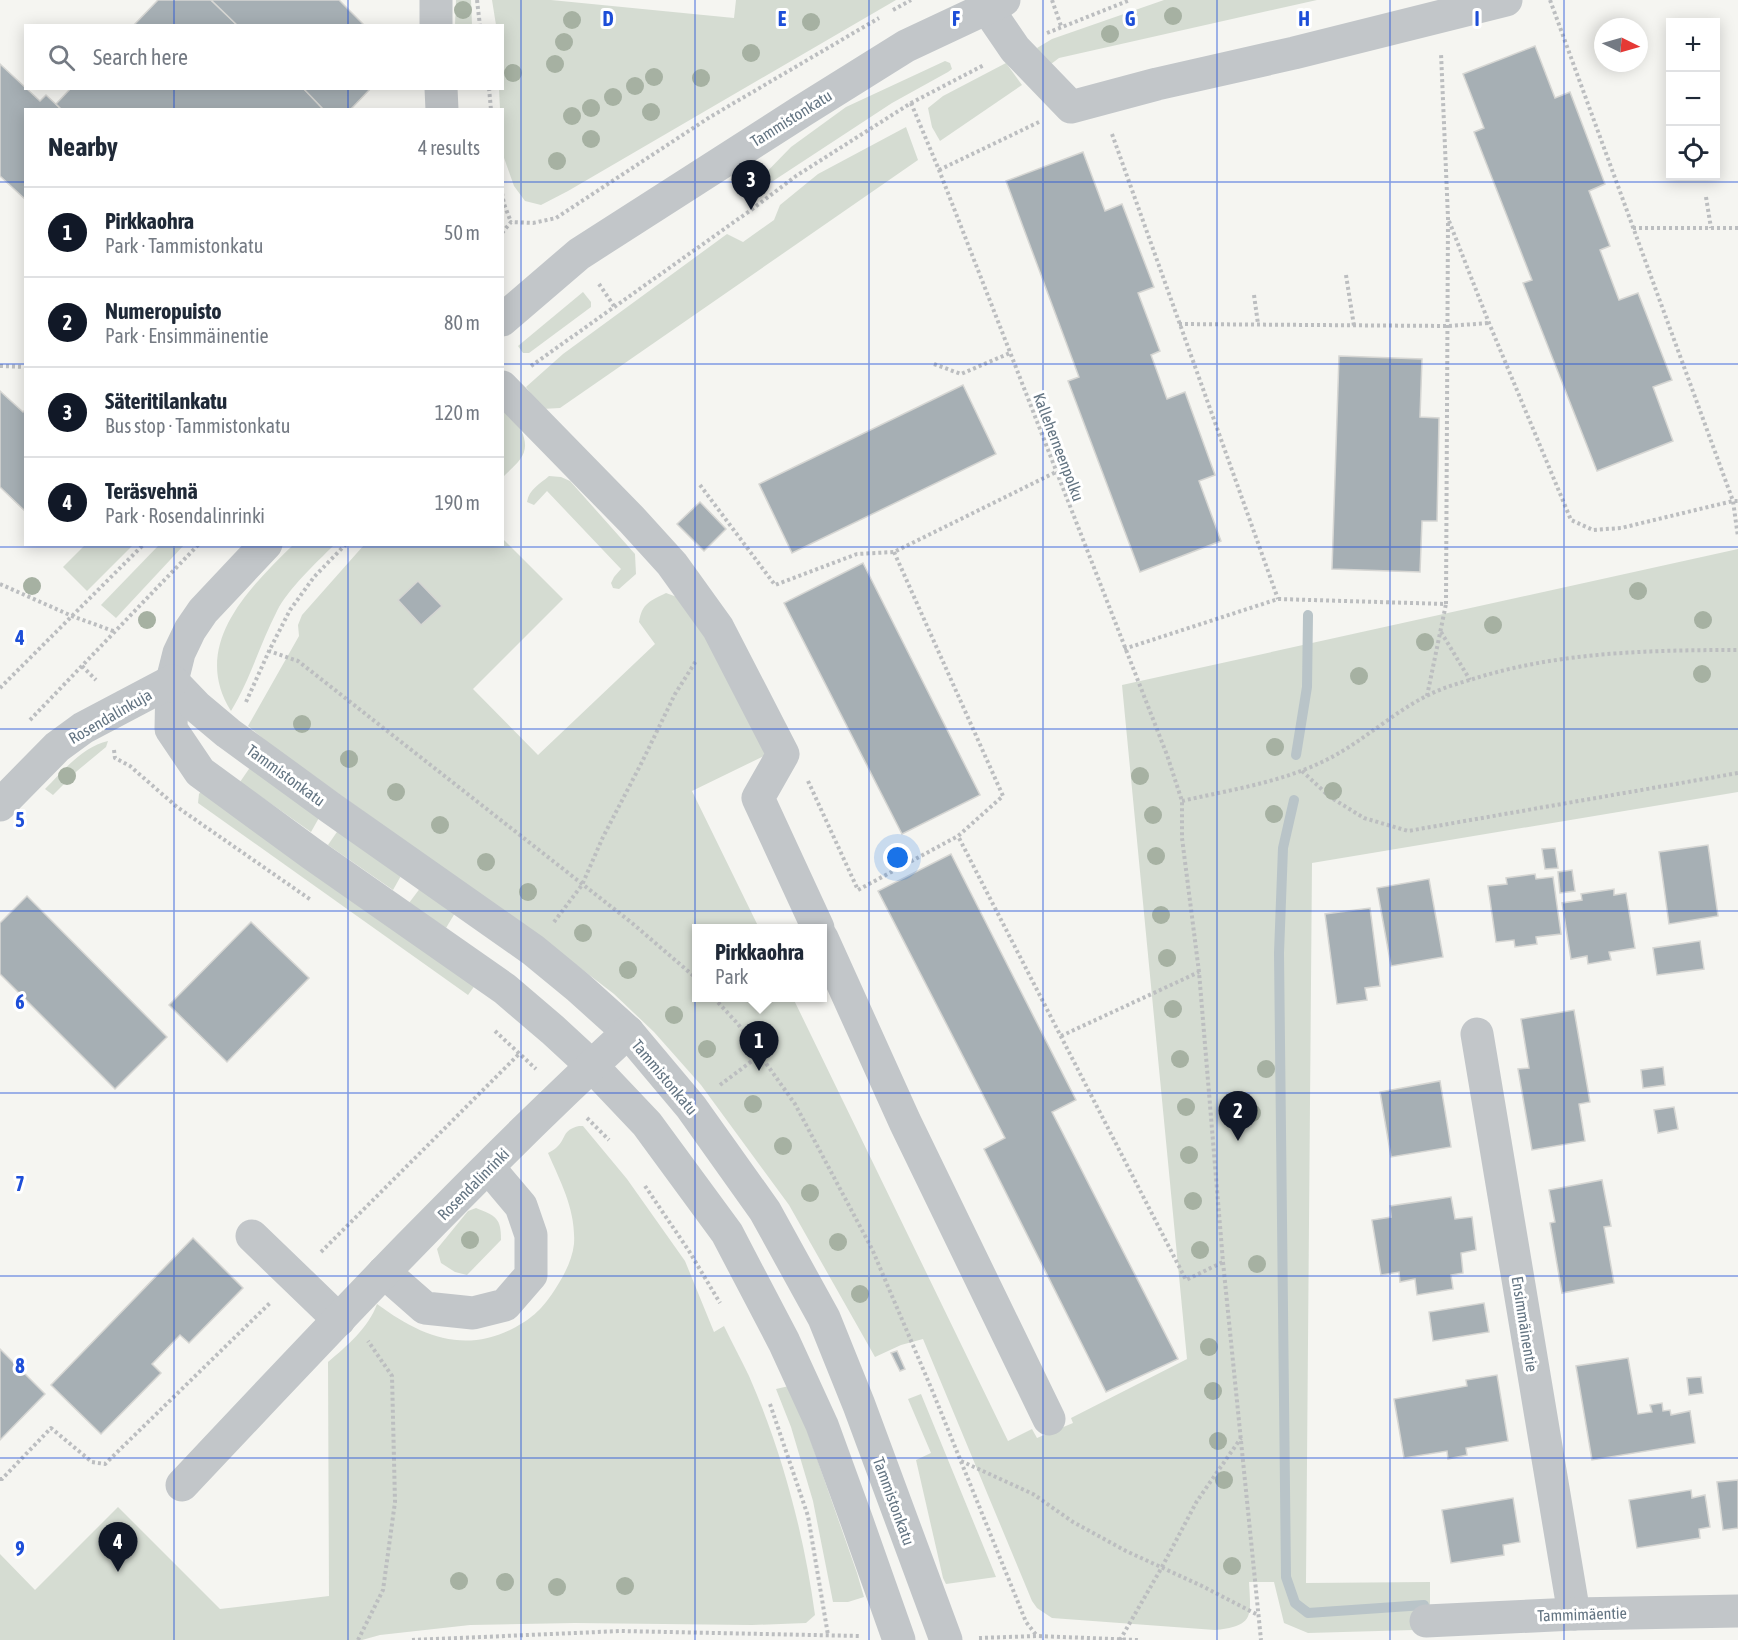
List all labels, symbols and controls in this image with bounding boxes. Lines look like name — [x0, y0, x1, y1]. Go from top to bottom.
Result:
text: D — [602, 7, 614, 30]
text: E — [778, 7, 787, 30]
text: F — [952, 7, 960, 30]
text: G — [1125, 7, 1136, 30]
text: H — [1298, 7, 1310, 30]
text: I — [1474, 7, 1480, 30]
north arrow — [1594, 18, 1648, 72]
map controls — [1666, 18, 1720, 180]
button: + — [1666, 18, 1720, 72]
search box — [24, 24, 504, 90]
icon: search — [45, 41, 78, 74]
text: Search here — [93, 44, 188, 70]
button: − — [1666, 72, 1720, 126]
street label: Tammistonkatu — [747, 86, 835, 150]
button: locate — [1666, 126, 1720, 180]
text: Nearby — [48, 132, 118, 162]
text: 4 results — [418, 136, 480, 159]
pin: 3 — [732, 160, 771, 210]
text: Pirkkaohra — [105, 208, 194, 234]
text: 1 — [63, 221, 72, 244]
text: 50 m — [444, 221, 480, 244]
text: Park · Tammistonkatu — [105, 234, 263, 257]
text: Numeropuisto — [105, 298, 222, 324]
text: 2 — [63, 311, 72, 334]
text: 80 m — [444, 311, 480, 334]
text: Park · Ensimmäinentie — [105, 324, 269, 347]
text: Säteritilankatu — [105, 388, 227, 414]
street label: Kalleherneenpolku — [1029, 390, 1088, 504]
text: 3 — [63, 401, 72, 424]
text: 120 m — [435, 401, 480, 424]
text: Bus stop · Tammistonkatu — [105, 414, 291, 437]
text: Teräsvehnä — [105, 478, 198, 504]
text: 4 — [63, 491, 72, 514]
text: 190 m — [435, 491, 480, 514]
text: Park · Rosendalinrinki — [105, 504, 265, 527]
text: 4 — [14, 626, 25, 649]
street label: Rosendalinkuja — [65, 685, 155, 748]
street label: Tammistonkatu — [243, 741, 329, 809]
text: 5 — [15, 808, 25, 831]
your location — [883, 843, 912, 872]
popup — [692, 924, 827, 1002]
text: Pirkkaohra — [715, 939, 804, 965]
text: Park — [715, 965, 748, 988]
text: 6 — [15, 990, 25, 1013]
pin: 1 — [740, 1022, 778, 1071]
street label: Tammistonkatu — [628, 1036, 702, 1118]
pin: 2 — [1218, 1092, 1258, 1141]
street label: Rosendalinrinki — [434, 1145, 512, 1223]
text: 7 — [15, 1172, 25, 1195]
street label: Ensimmäinentie — [1509, 1275, 1541, 1373]
text: 8 — [15, 1354, 25, 1377]
street label: Tammistonkatu — [870, 1455, 918, 1547]
pin: 4 — [98, 1522, 138, 1572]
text: 9 — [15, 1537, 25, 1560]
street label: Tammimäentie — [1537, 1603, 1627, 1625]

